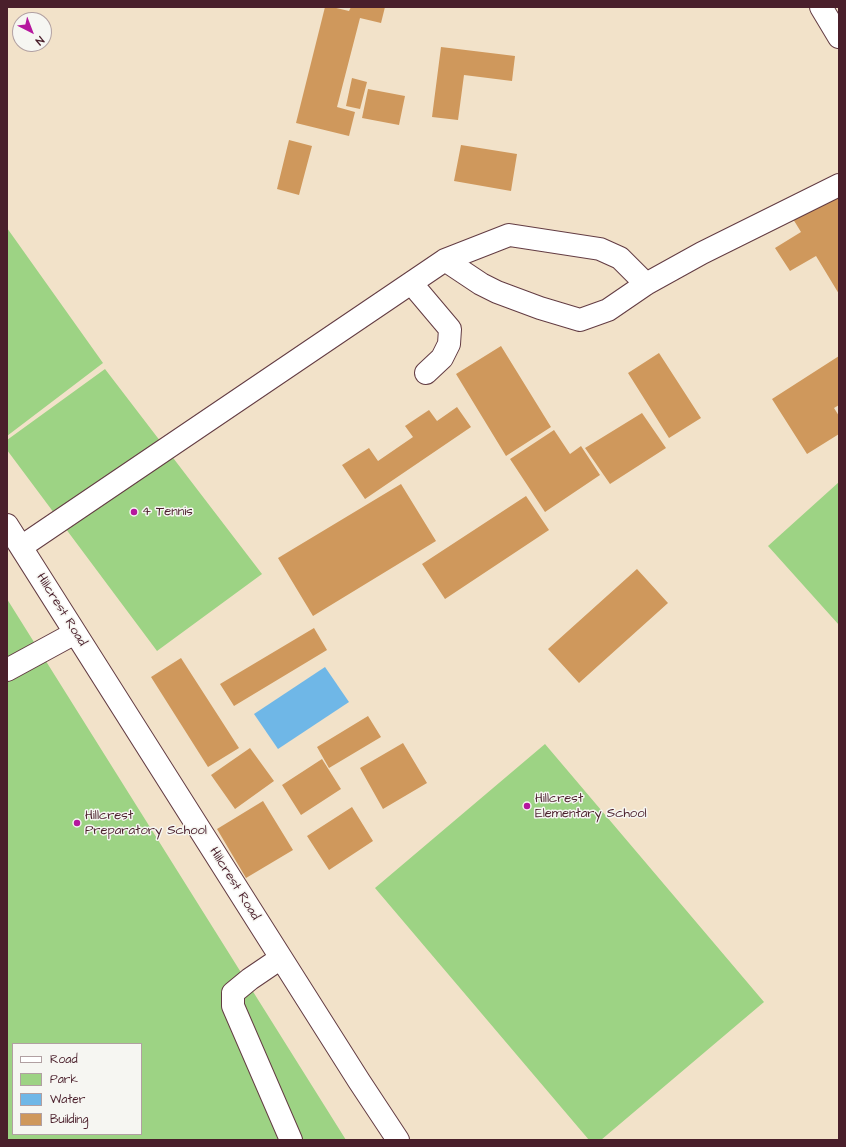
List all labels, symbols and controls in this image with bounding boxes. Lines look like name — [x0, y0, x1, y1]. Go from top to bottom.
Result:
north arrow — [12, 12, 52, 52]
text: N — [32, 33, 47, 48]
place label: 4 Tennis — [142, 504, 193, 520]
marker: 4 Tennis — [129, 507, 139, 517]
street label: Hillcrest Road — [32, 571, 90, 649]
place label: Hillcrest Elementary School — [535, 791, 646, 822]
marker: Hillcrest Elementary School — [522, 801, 532, 811]
place label: Hillcrest Preparatory School — [85, 808, 207, 839]
marker: Hillcrest Preparatory School — [72, 818, 82, 828]
street label: Hillcrest Road — [205, 845, 263, 923]
legend — [12, 1043, 142, 1135]
text: Road — [50, 1051, 78, 1068]
text: Park — [50, 1071, 78, 1088]
text: Water — [50, 1091, 85, 1108]
text: Building — [50, 1111, 88, 1128]

